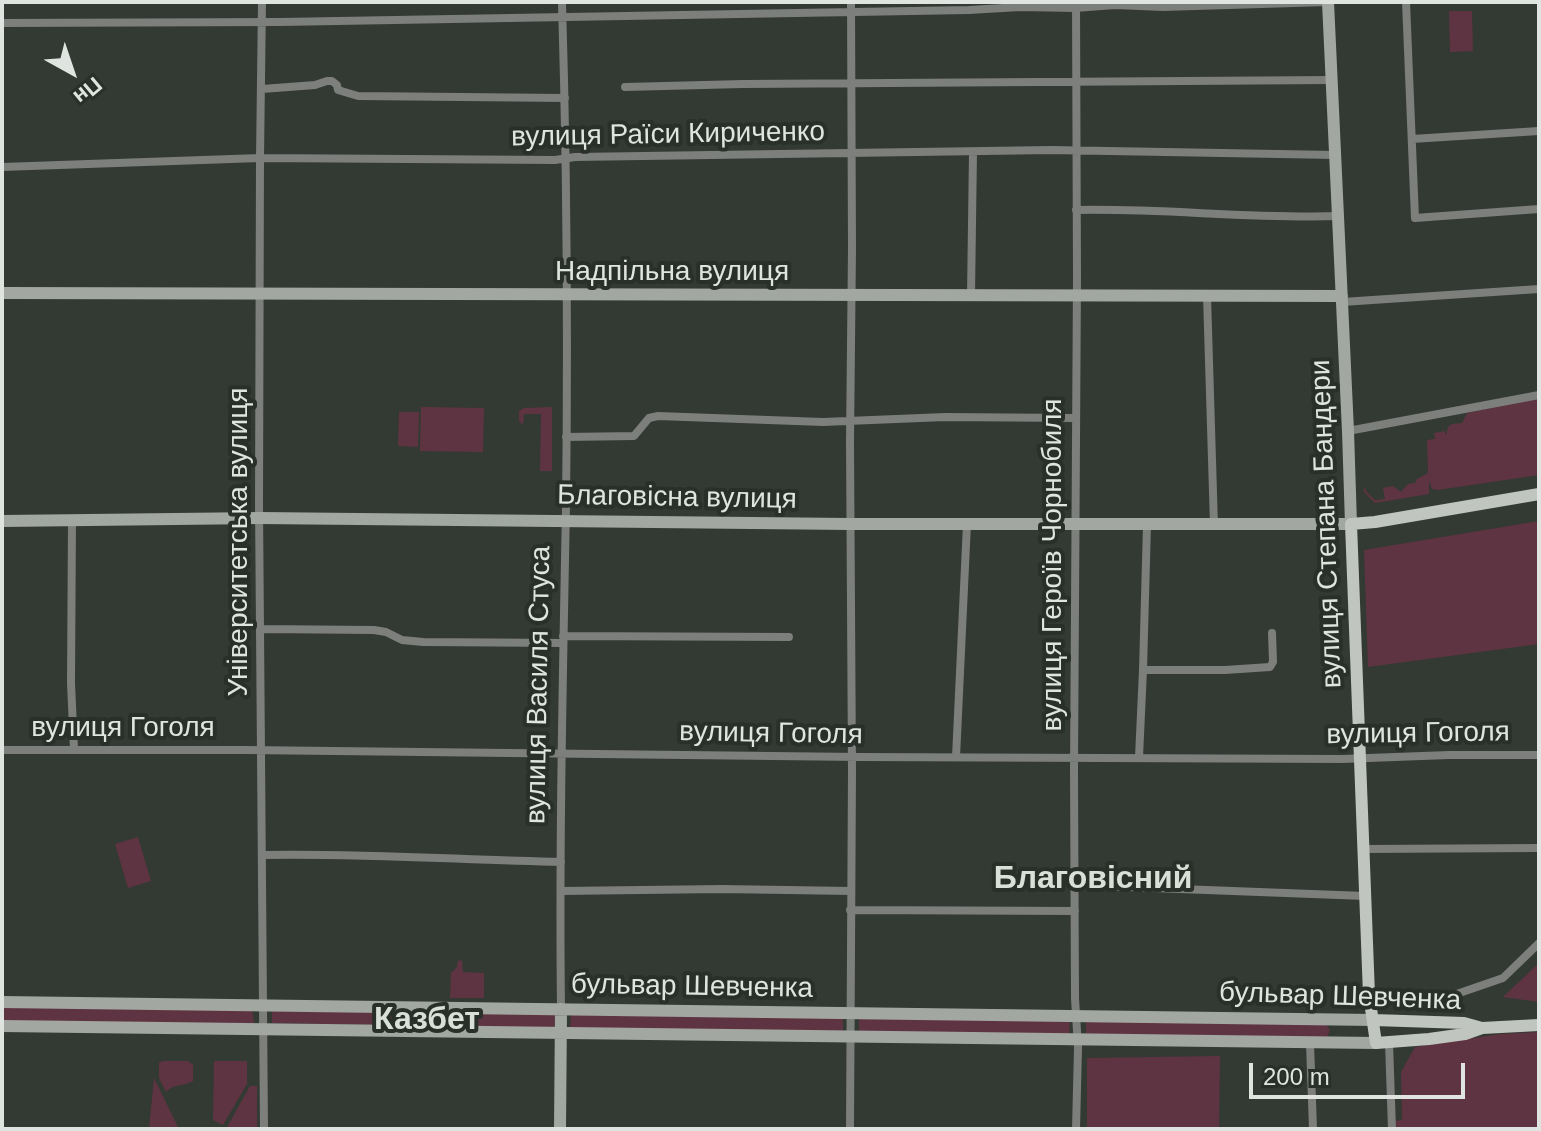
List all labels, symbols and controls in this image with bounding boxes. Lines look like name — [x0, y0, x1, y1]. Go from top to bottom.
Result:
north arrow — [32, 32, 112, 112]
text: Пн — [69, 72, 107, 110]
street label: вулиця Раїси Кириченко — [511, 115, 825, 155]
street label: Надпільна вулиця — [555, 255, 789, 289]
street label: вулиця Степана Бандери — [1304, 359, 1350, 689]
street label: Університетська вулиця — [222, 388, 256, 696]
street label: вулиця Героїв Чорнобиля — [1036, 398, 1070, 732]
street label: Благовісна вулиця — [557, 479, 797, 517]
street label: вулиця Василя Стуса — [520, 546, 558, 824]
street label: вулиця Гоголя — [31, 711, 215, 745]
street label: вулиця Гоголя — [679, 716, 863, 752]
street label: вулиця Гоголя — [1326, 716, 1510, 752]
district label: Благовісний — [994, 860, 1192, 898]
street label: бульвар Шевченка — [571, 968, 813, 1006]
street label: бульвар Шевченка — [1218, 976, 1462, 1018]
district label: Казбет — [374, 1001, 480, 1039]
scale bar — [1253, 1047, 1469, 1097]
text: 200 m — [1263, 1063, 1330, 1090]

